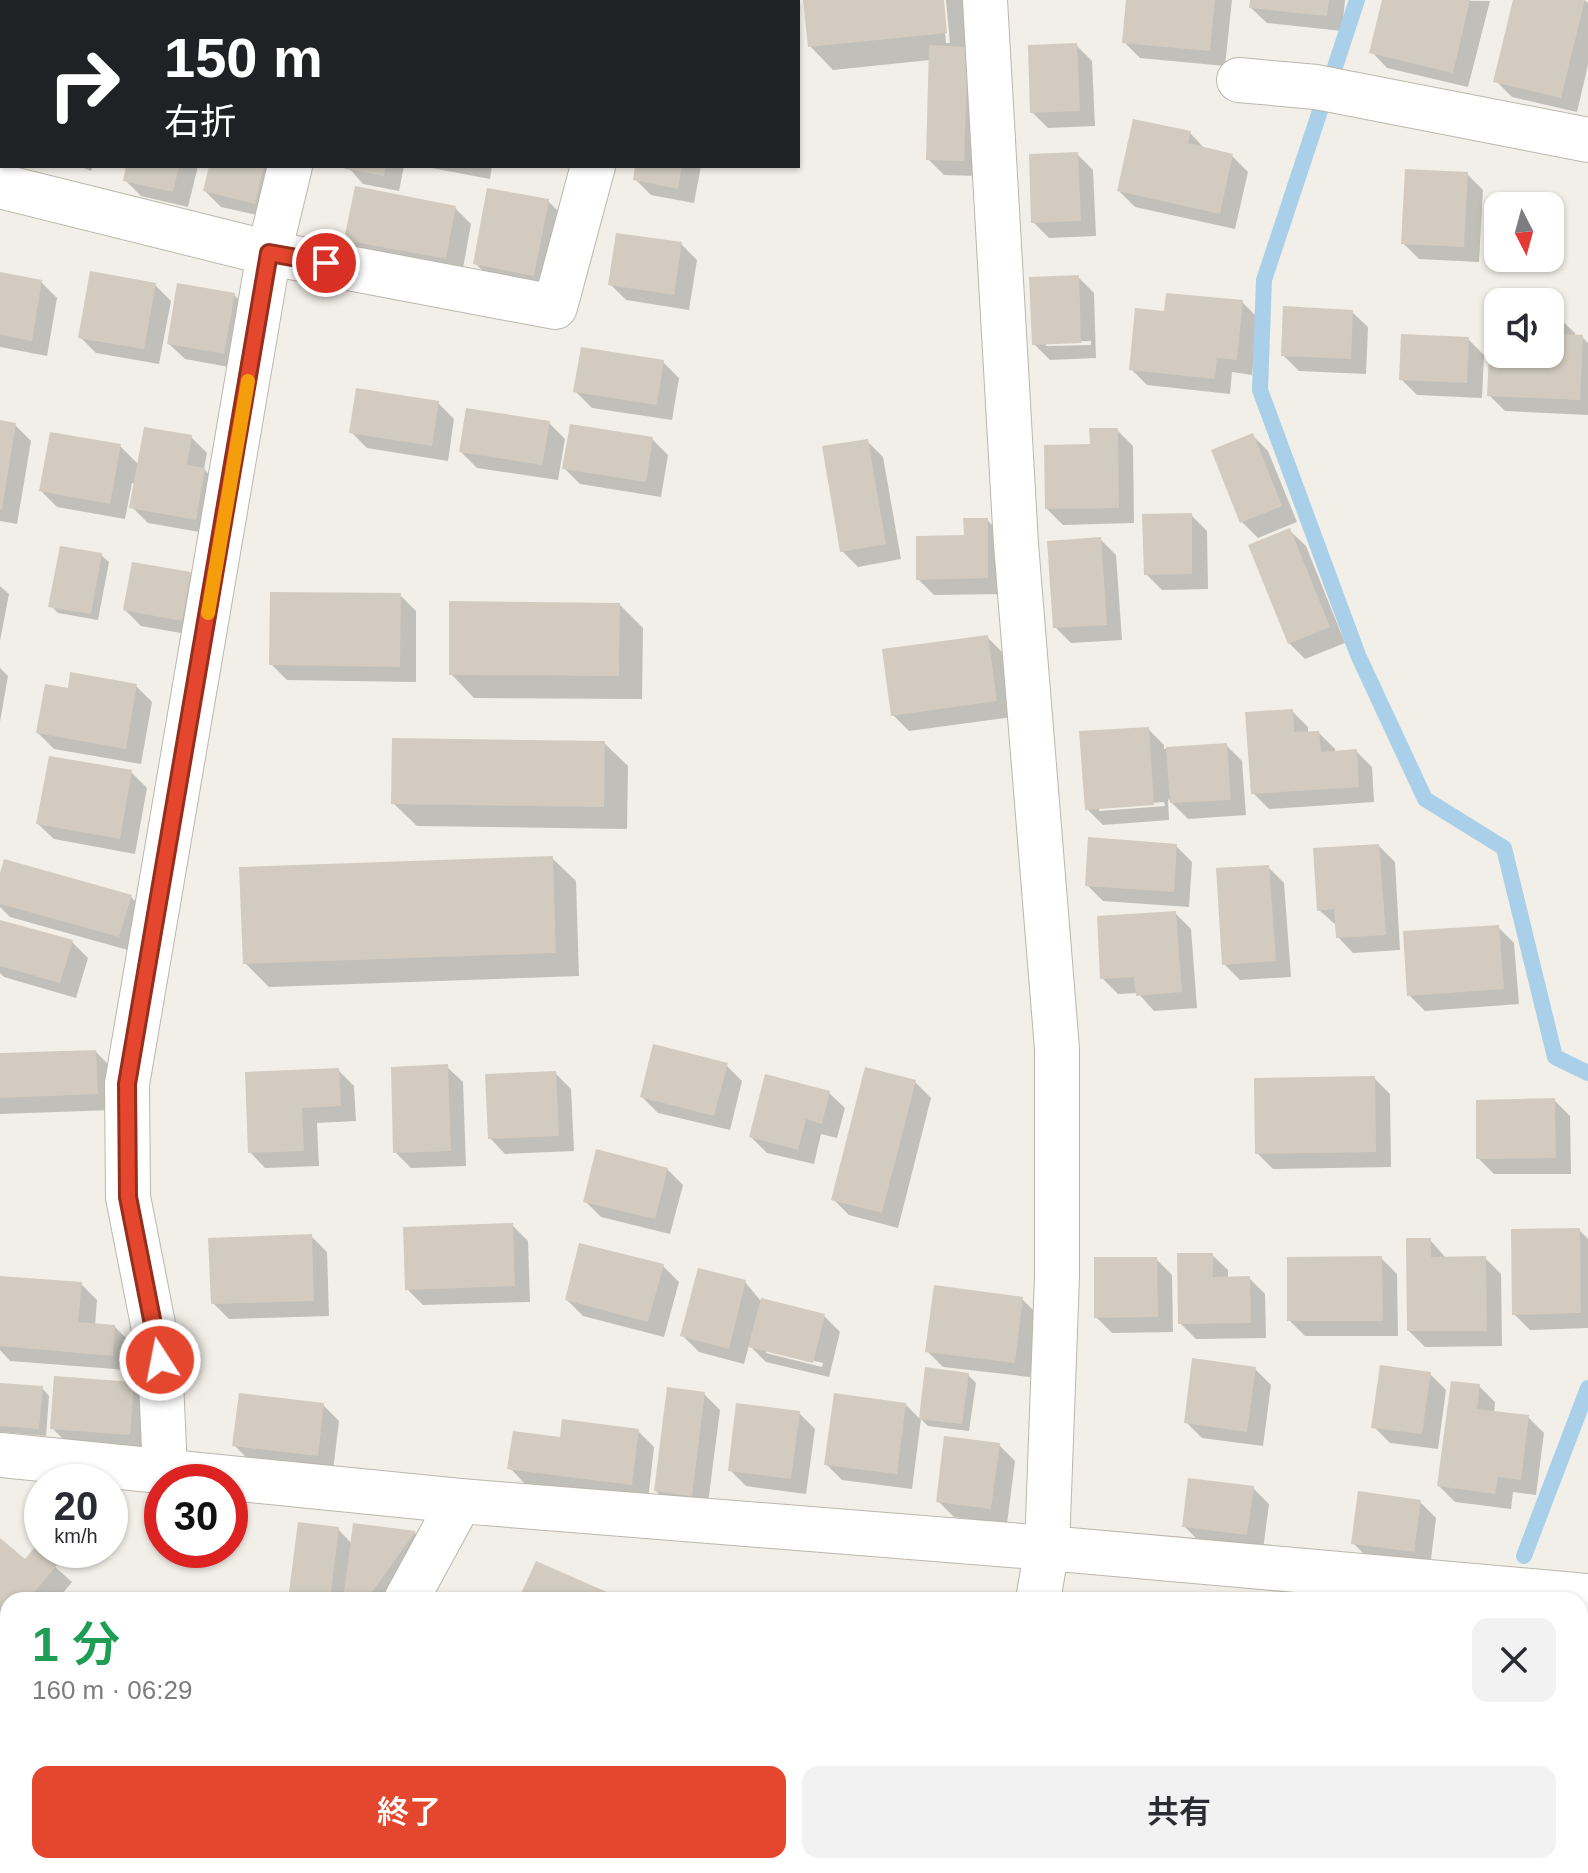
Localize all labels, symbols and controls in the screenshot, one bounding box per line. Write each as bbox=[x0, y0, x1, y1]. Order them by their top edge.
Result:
text: 150 m bbox=[164, 26, 323, 89]
icon: right bbox=[32, 32, 136, 136]
text: 右折 bbox=[164, 101, 236, 142]
north arrow bbox=[1484, 192, 1564, 272]
map controls bbox=[1484, 192, 1564, 368]
pin bbox=[292, 229, 360, 297]
icon: arrive bbox=[304, 241, 348, 285]
button: sound bbox=[1484, 288, 1564, 368]
position arrow bbox=[118, 1318, 202, 1402]
speed limit sign: 30 bbox=[144, 1464, 248, 1568]
text: 20 bbox=[54, 1484, 98, 1528]
text: km/h bbox=[54, 1525, 98, 1547]
text: 1 分 bbox=[32, 1618, 120, 1671]
button: close bbox=[1472, 1618, 1556, 1702]
text: 160 m · 06:29 bbox=[32, 1675, 192, 1705]
button: 終了 bbox=[32, 1766, 786, 1858]
button: 共有 bbox=[802, 1766, 1556, 1858]

